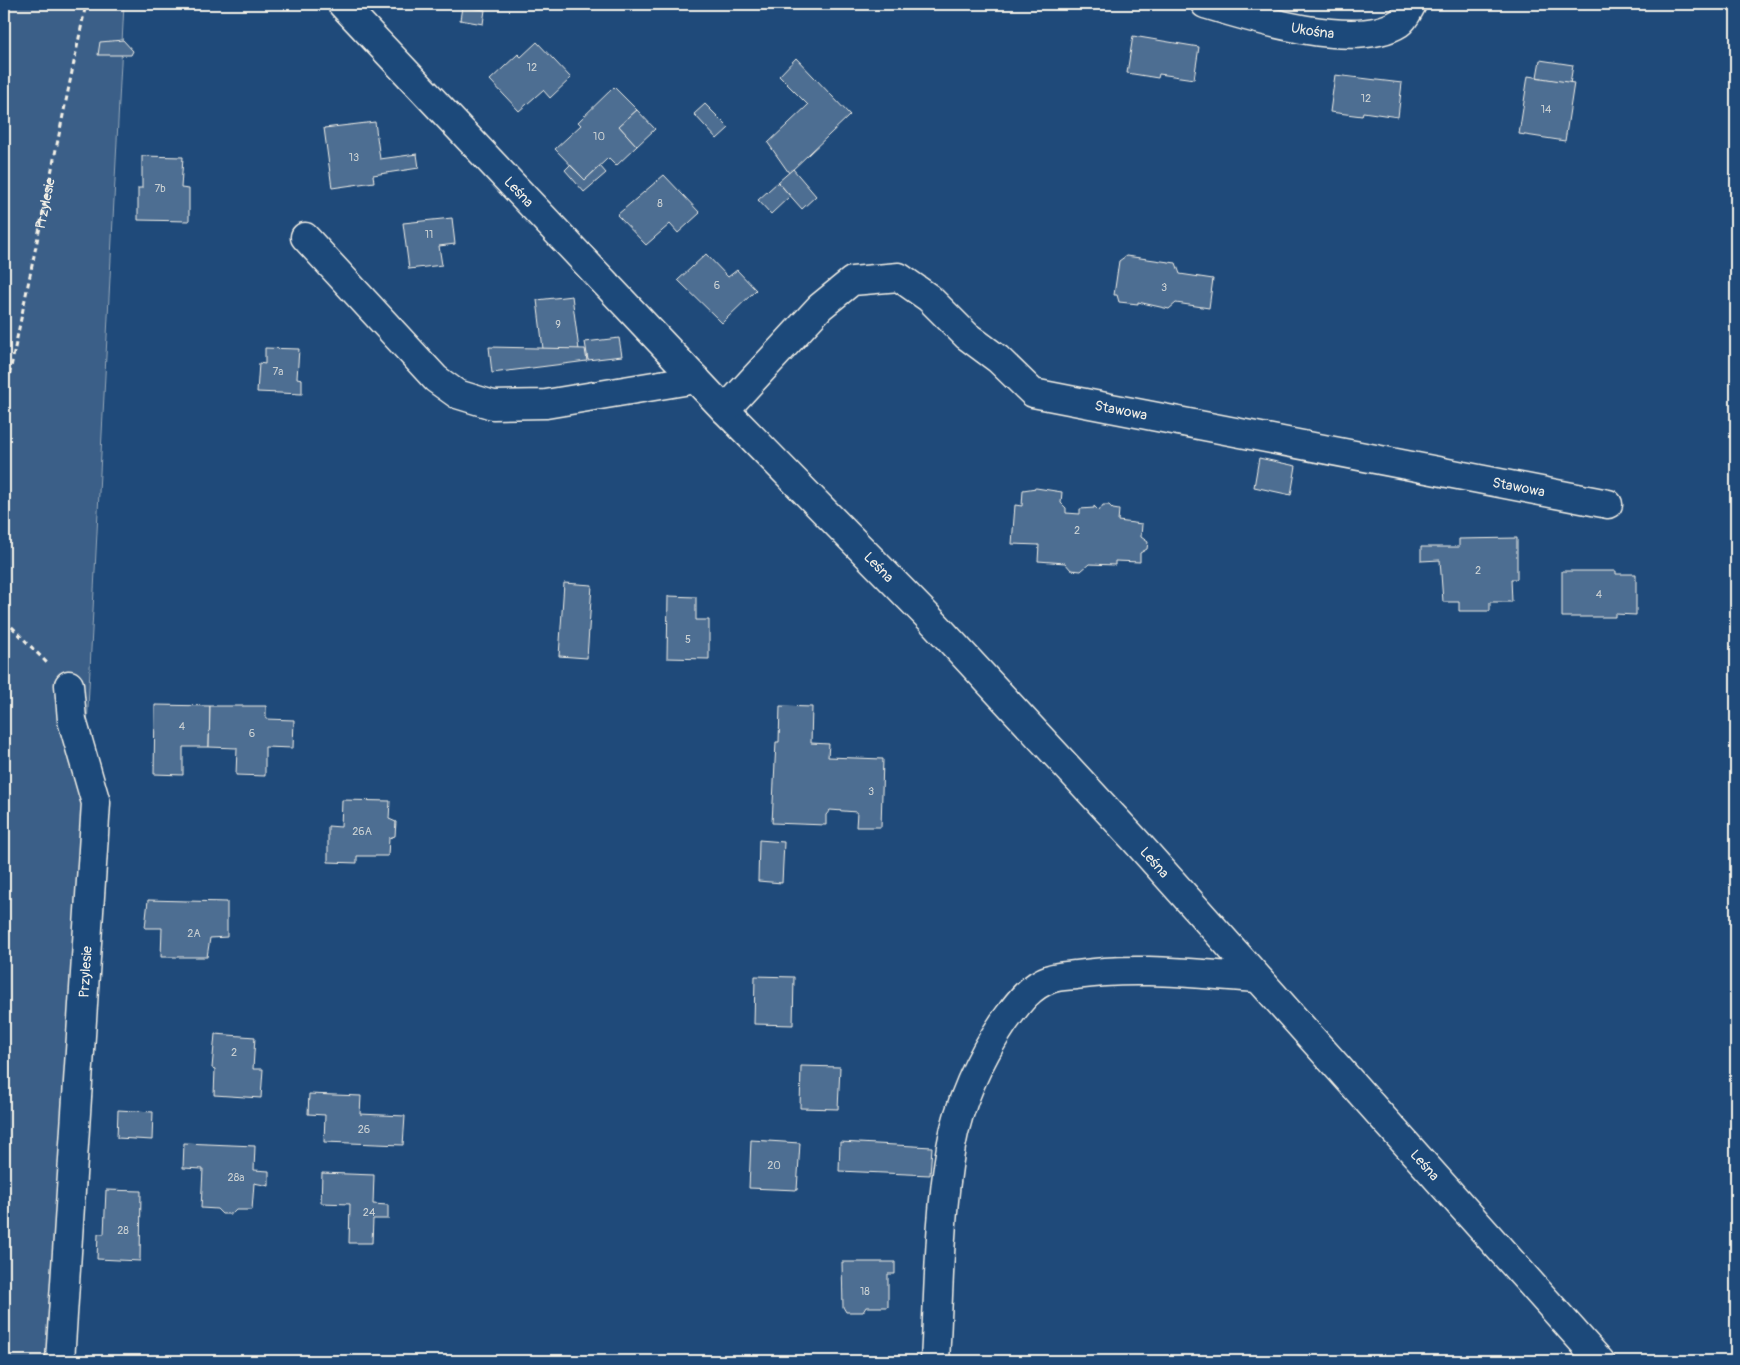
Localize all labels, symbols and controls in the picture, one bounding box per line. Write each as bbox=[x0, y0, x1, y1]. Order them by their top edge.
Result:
street label: Ukośna bbox=[1290, 19, 1335, 42]
house number: 12 bbox=[527, 61, 537, 74]
house number: 12 bbox=[1361, 92, 1371, 105]
house number: 14 bbox=[1541, 103, 1552, 116]
house number: 10 bbox=[593, 130, 605, 143]
house number: 13 bbox=[349, 151, 359, 164]
street label: Leśna bbox=[500, 173, 537, 211]
street label: Przylesie bbox=[32, 176, 59, 230]
house number: 7b bbox=[154, 182, 166, 195]
house number: 8 bbox=[657, 197, 663, 210]
house number: 11 bbox=[425, 228, 433, 241]
house number: 6 bbox=[714, 279, 720, 292]
house number: 3 bbox=[1161, 281, 1167, 294]
house number: 9 bbox=[555, 318, 561, 331]
house number: 7a bbox=[273, 365, 283, 378]
street label: Stawowa bbox=[1093, 397, 1149, 424]
street label: Stawowa bbox=[1491, 474, 1546, 501]
house number: 2 bbox=[1074, 524, 1080, 537]
street label: Leśna bbox=[860, 549, 897, 586]
house number: 2 bbox=[1475, 564, 1481, 577]
house number: 4 bbox=[1596, 588, 1603, 601]
house number: 5 bbox=[685, 633, 691, 646]
house number: 4 bbox=[179, 720, 186, 733]
house number: 6 bbox=[249, 727, 255, 740]
house number: 3 bbox=[868, 785, 874, 798]
house number: 26A bbox=[352, 825, 372, 838]
street label: Leśna bbox=[1136, 844, 1172, 881]
house number: 2A bbox=[187, 927, 201, 940]
street label: Przylesie bbox=[75, 945, 96, 998]
house number: 2 bbox=[231, 1046, 237, 1059]
house number: 26 bbox=[358, 1123, 370, 1136]
street label: Leśna bbox=[1407, 1146, 1443, 1184]
house number: 20 bbox=[767, 1159, 781, 1172]
house number: 28a bbox=[228, 1171, 244, 1184]
house number: 24 bbox=[363, 1206, 376, 1219]
house number: 28 bbox=[117, 1224, 129, 1237]
house number: 18 bbox=[860, 1285, 870, 1298]

